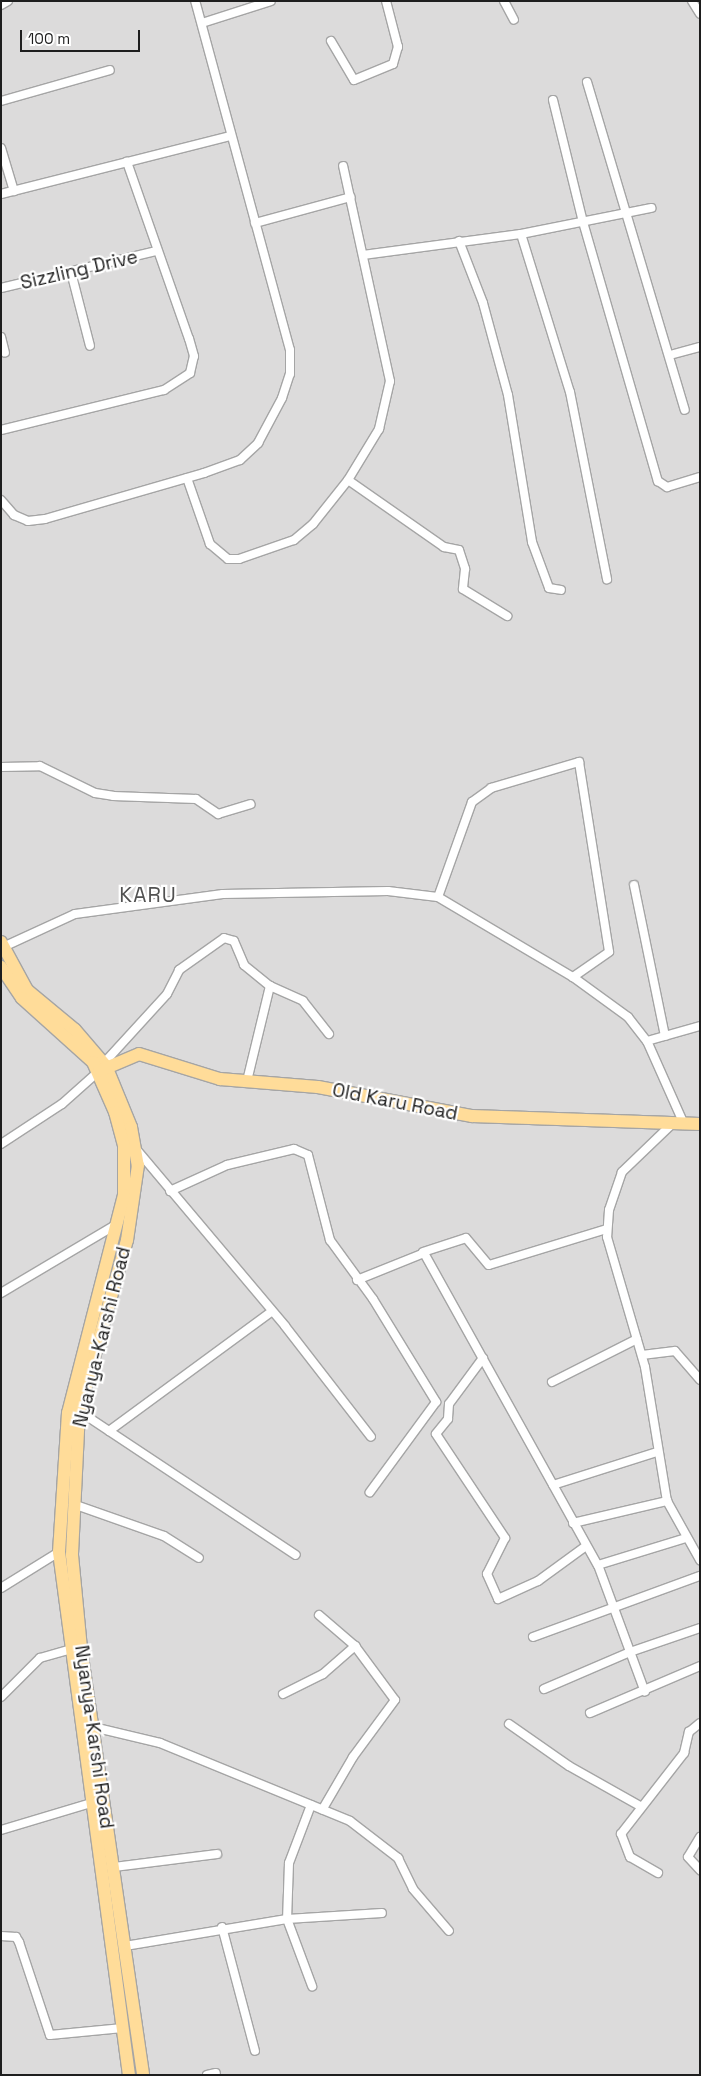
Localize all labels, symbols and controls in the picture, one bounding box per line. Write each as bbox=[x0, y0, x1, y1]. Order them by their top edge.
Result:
scale bar bbox=[22, 20, 142, 52]
text: 100 m bbox=[28, 29, 70, 48]
street label: Sizzling Drive bbox=[18, 245, 140, 295]
district label: KARU bbox=[119, 882, 177, 908]
street label: Old Karu Road bbox=[330, 1079, 460, 1125]
street label: Nyanya-Karshi Road bbox=[69, 1244, 135, 1430]
street label: Nyanya-Karshi Road bbox=[70, 1644, 118, 1830]

